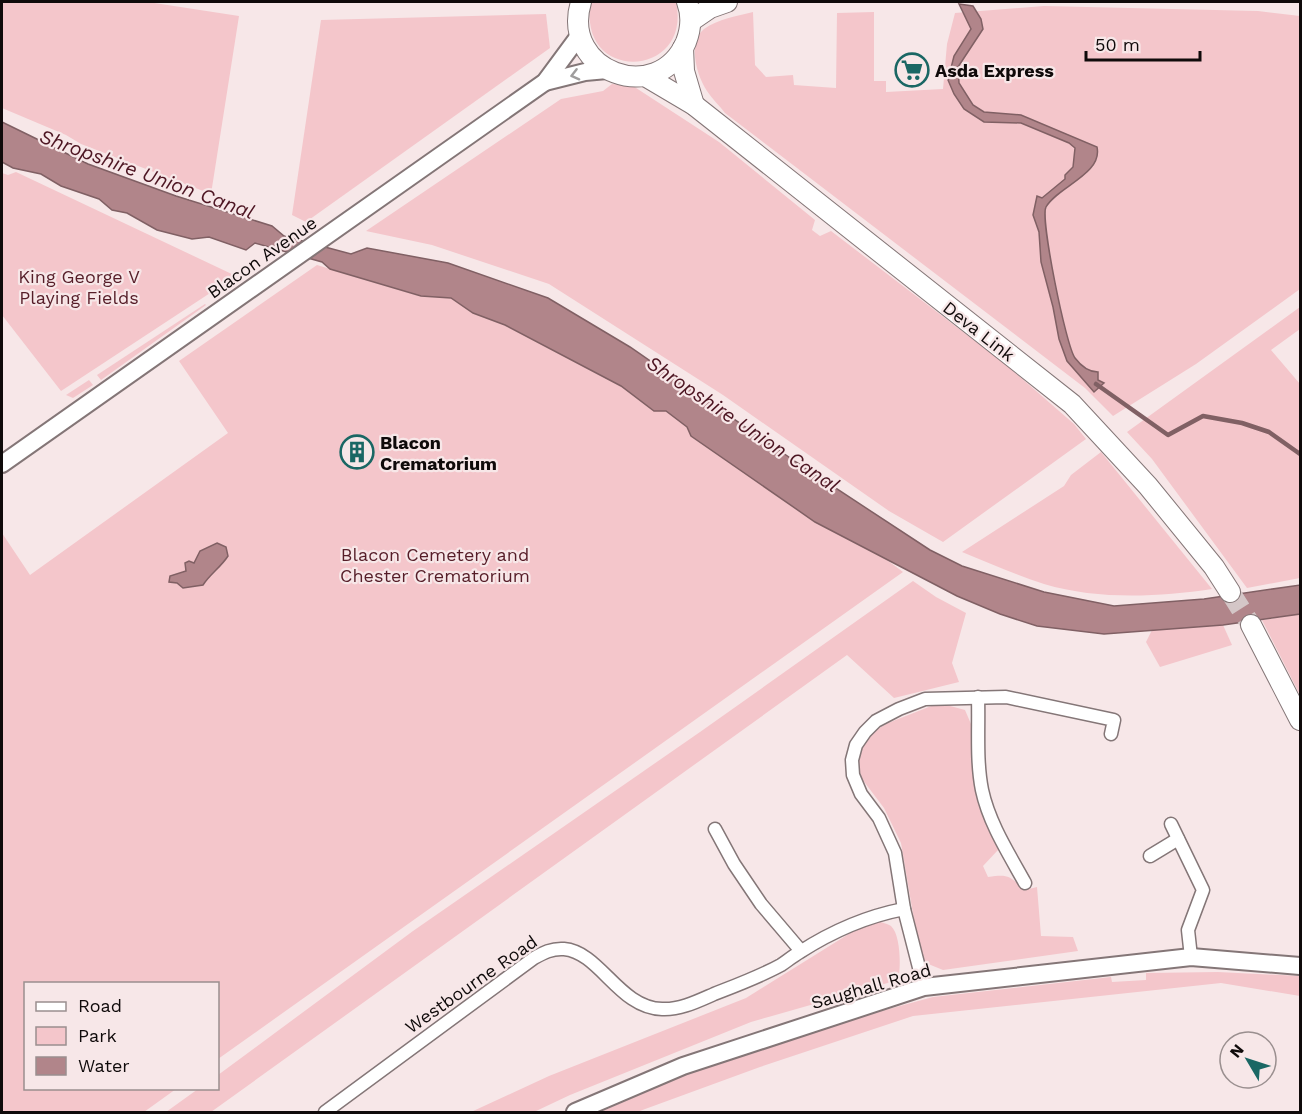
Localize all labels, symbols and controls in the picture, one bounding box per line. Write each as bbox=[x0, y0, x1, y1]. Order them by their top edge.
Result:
scale bar bbox=[1086, 24, 1200, 62]
text: 50 m bbox=[1095, 34, 1140, 55]
supermarket icon: Asda Express bbox=[894, 52, 930, 88]
place label: Asda Express bbox=[935, 60, 1054, 81]
one-way arrow bbox=[571, 67, 581, 80]
water label: Shropshire Union Canal bbox=[36, 124, 258, 224]
street label: Blacon Avenue bbox=[203, 212, 321, 302]
park label: King George V Playing Fields bbox=[18, 266, 140, 308]
street label: Deva Link bbox=[939, 297, 1019, 365]
water label: Shropshire Union Canal bbox=[642, 351, 844, 497]
place label: Blacon Crematorium bbox=[380, 432, 497, 474]
building icon: Blacon Crematorium bbox=[339, 434, 375, 470]
park label: Blacon Cemetery and Chester Crematorium bbox=[340, 544, 530, 586]
street label: Westbourne Road bbox=[401, 931, 541, 1037]
street label: Saughall Road bbox=[808, 959, 934, 1013]
legend bbox=[24, 982, 219, 1090]
text: Road bbox=[78, 995, 122, 1016]
text: Park bbox=[78, 1025, 117, 1046]
north arrow bbox=[1218, 1030, 1278, 1090]
text: N bbox=[1226, 1040, 1248, 1061]
text: Water bbox=[78, 1055, 130, 1076]

